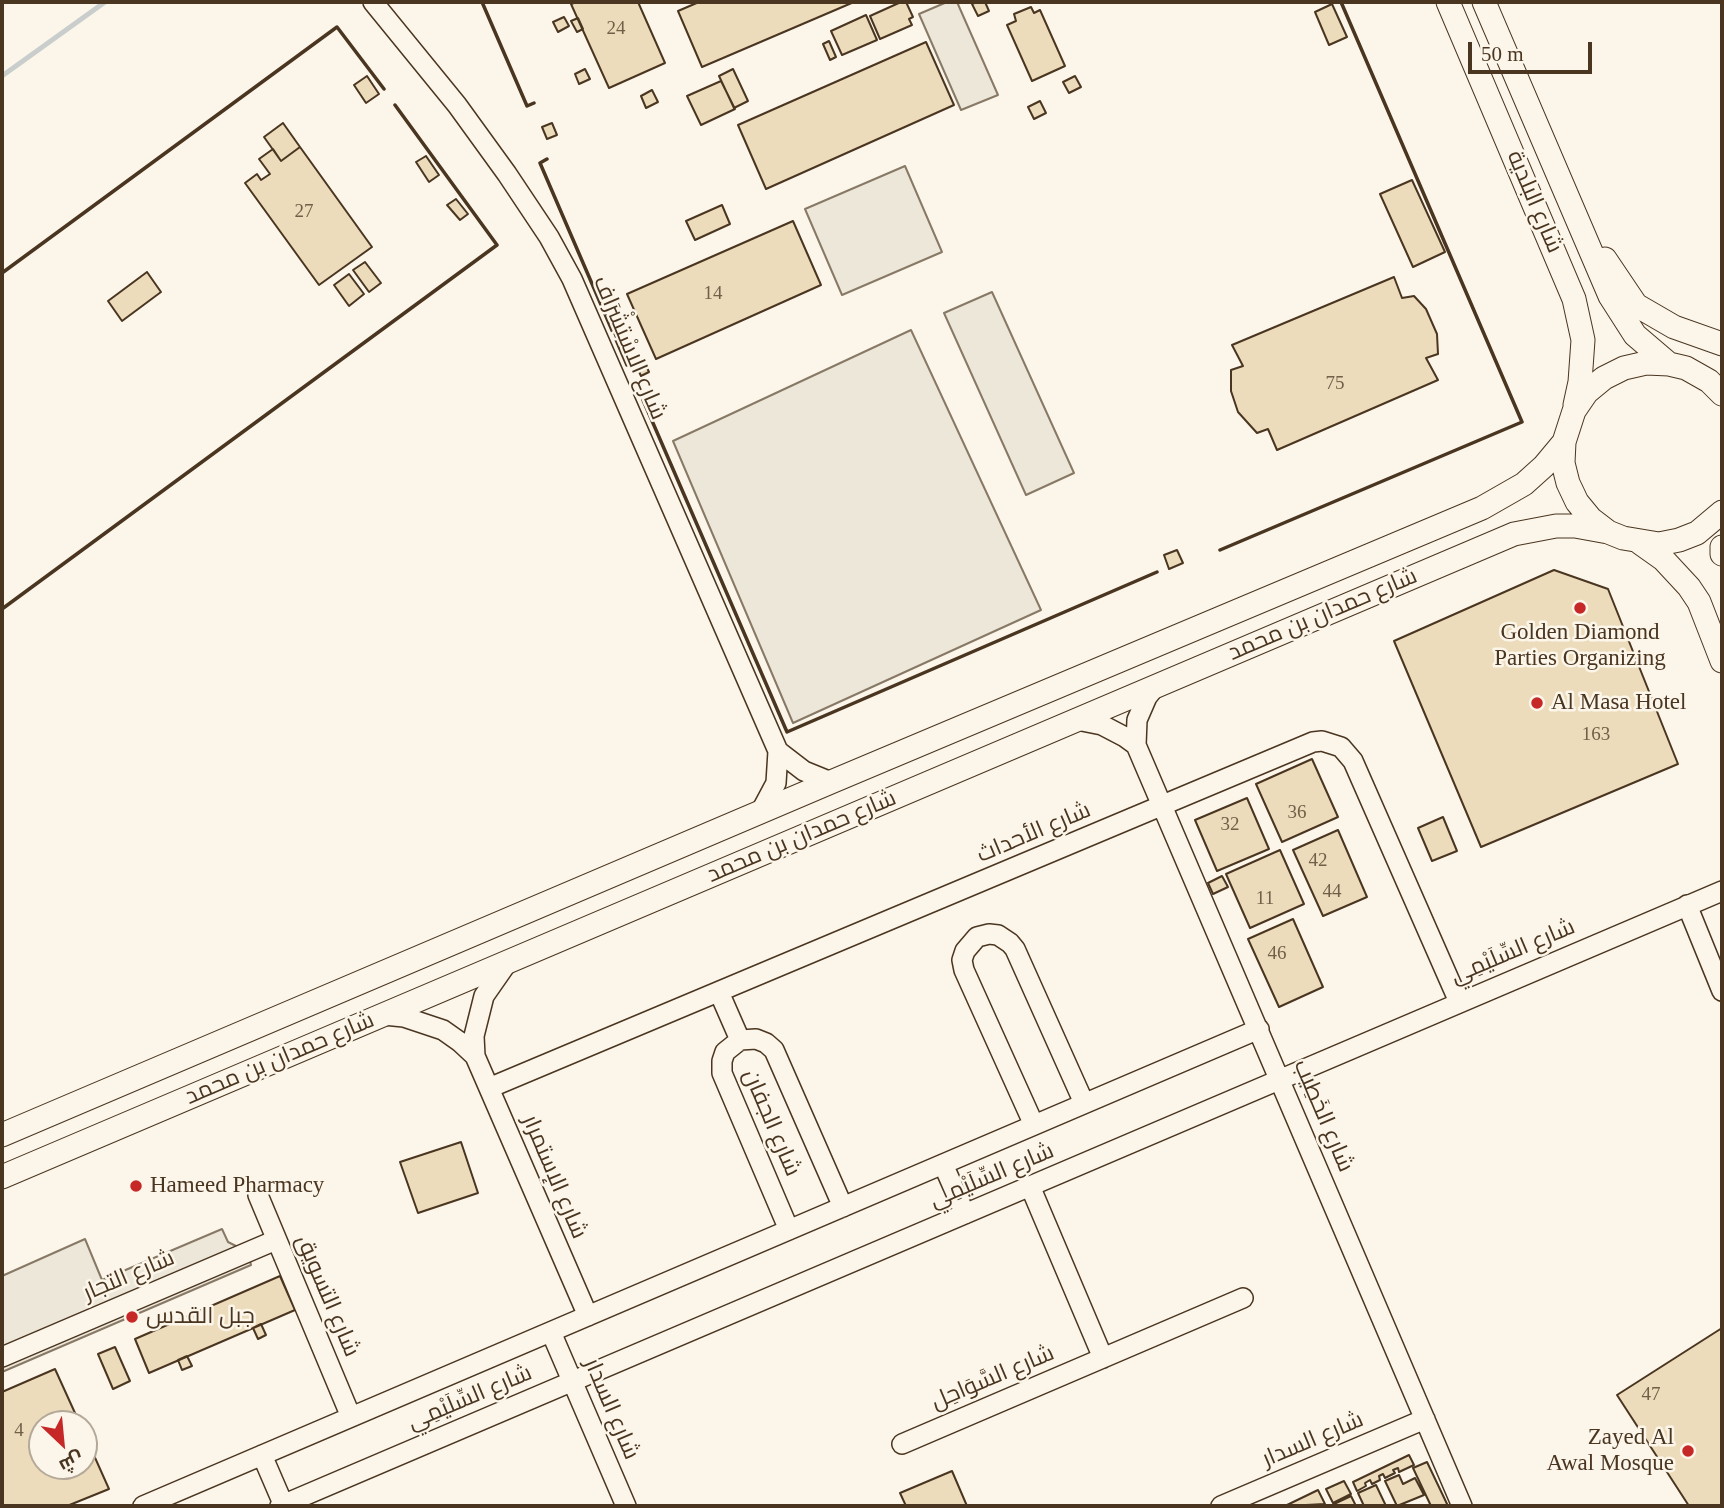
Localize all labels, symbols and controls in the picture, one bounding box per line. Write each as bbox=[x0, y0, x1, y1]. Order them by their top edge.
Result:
house number: 24 bbox=[606, 18, 626, 40]
scale bar bbox=[1472, 28, 1596, 72]
text: 50 m bbox=[1481, 42, 1524, 66]
street label: شارع البلدية bbox=[1500, 147, 1568, 257]
house number: 27 bbox=[295, 201, 314, 223]
street label: شارع الاسْتِشْرَاف bbox=[586, 272, 672, 424]
house number: 14 bbox=[704, 283, 722, 305]
house number: 75 bbox=[1326, 373, 1344, 395]
street label: شارع حمدان بن محمد bbox=[1224, 563, 1422, 667]
marker: Golden Diamond Parties Organizing bbox=[1572, 600, 1588, 616]
place label: Golden Diamond Parties Organizing bbox=[1494, 619, 1666, 673]
place label: Al Masa Hotel bbox=[1551, 689, 1686, 717]
marker: Al Masa Hotel bbox=[1529, 695, 1545, 711]
house number: 163 bbox=[1582, 724, 1610, 746]
street label: شارع حمدان بن محمد bbox=[703, 785, 901, 889]
street label: شارع الأحداث bbox=[973, 797, 1095, 869]
house number: 36 bbox=[1288, 802, 1306, 824]
house number: 32 bbox=[1220, 814, 1240, 836]
house number: 42 bbox=[1308, 850, 1328, 872]
house number: 44 bbox=[1322, 881, 1342, 903]
house number: 11 bbox=[1256, 888, 1274, 910]
street label: شارع السِّلَيْمِي bbox=[1447, 913, 1579, 991]
house number: 46 bbox=[1268, 943, 1286, 965]
street label: شارع حمدان بن محمد bbox=[181, 1007, 379, 1111]
street label: شارع الخَطِيب bbox=[1287, 1056, 1359, 1176]
street label: شارع الجفان bbox=[736, 1065, 806, 1181]
street label: شارع الإستمرار bbox=[516, 1111, 592, 1243]
street label: شارع السِّلَيْمِي bbox=[926, 1137, 1058, 1215]
place label: Hameed Pharmacy bbox=[150, 1172, 324, 1200]
marker: Hameed Pharmacy bbox=[128, 1178, 144, 1194]
street label: شارع التسويق bbox=[289, 1231, 365, 1361]
street label: شارع التجار bbox=[79, 1244, 179, 1308]
place label: جبل القدس bbox=[146, 1303, 255, 1331]
marker: جبل القدس bbox=[124, 1309, 140, 1325]
street label: شارع السَّوَاحِل bbox=[927, 1340, 1059, 1416]
street label: شارع السدار bbox=[577, 1354, 645, 1464]
street label: شارع السِّلَيْمِي bbox=[404, 1359, 536, 1437]
house number: 47 bbox=[1642, 1384, 1660, 1406]
street label: شارع السدار bbox=[1258, 1406, 1368, 1474]
north arrow bbox=[28, 1410, 98, 1480]
house number: 4 bbox=[14, 1420, 24, 1442]
place label: Zayed Al Awal Mosque bbox=[1546, 1424, 1674, 1478]
marker: Zayed Al Awal Mosque bbox=[1680, 1443, 1696, 1459]
text: ش bbox=[56, 1448, 87, 1477]

